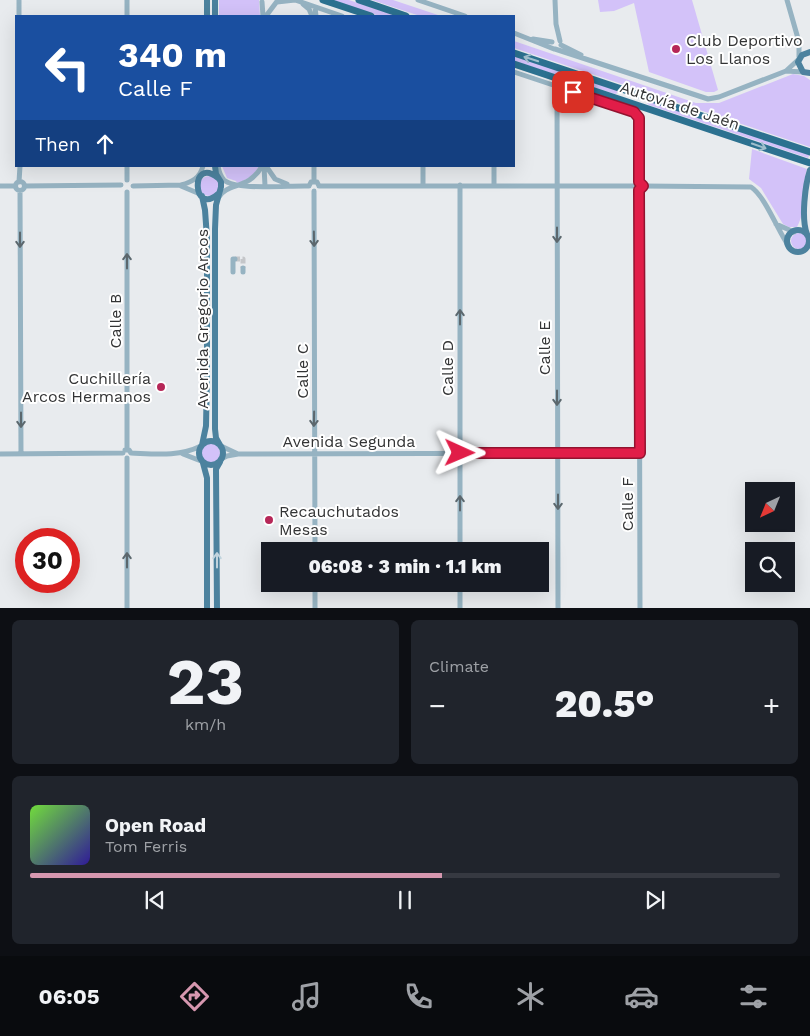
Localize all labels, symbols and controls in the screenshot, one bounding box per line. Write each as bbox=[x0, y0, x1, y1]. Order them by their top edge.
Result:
place label: Club Deportivo Los Llanos bbox=[686, 31, 803, 68]
text: 340 m bbox=[118, 34, 227, 76]
icon: left bbox=[35, 35, 100, 100]
marker: Club Deportivo Los Llanos bbox=[670, 43, 682, 55]
one-way arrow bbox=[524, 54, 540, 63]
pin bbox=[552, 71, 594, 113]
text: Calle F bbox=[118, 76, 193, 101]
street label: Autovía de Jaén bbox=[618, 77, 742, 134]
icon: arrive bbox=[559, 78, 587, 106]
icon: ahead bbox=[91, 130, 119, 158]
text: Then bbox=[35, 133, 81, 156]
one-way arrow bbox=[751, 142, 767, 151]
one-way arrow bbox=[552, 226, 562, 243]
street label: Avenida Gregorio Arcos bbox=[193, 229, 212, 409]
one-way arrow bbox=[309, 231, 319, 247]
one-way arrow bbox=[15, 232, 25, 248]
one-way arrow bbox=[122, 253, 132, 270]
street label: Calle B bbox=[106, 294, 125, 348]
one-way arrow bbox=[455, 309, 465, 325]
street label: Calle E bbox=[535, 321, 554, 375]
street label: Calle D bbox=[438, 340, 457, 396]
street label: Calle C bbox=[293, 343, 312, 399]
place label: Cuchillería Arcos Hermanos bbox=[22, 369, 151, 406]
marker: Cuchillería Arcos Hermanos bbox=[155, 381, 167, 393]
one-way arrow bbox=[552, 389, 562, 405]
one-way arrow bbox=[309, 411, 319, 427]
one-way arrow bbox=[16, 412, 26, 428]
position arrow bbox=[433, 426, 485, 478]
street label: Avenida Segunda bbox=[283, 432, 415, 451]
street label: Calle F bbox=[618, 477, 637, 531]
north arrow bbox=[745, 482, 795, 532]
map controls bbox=[745, 482, 795, 592]
one-way arrow bbox=[553, 494, 563, 510]
one-way arrow bbox=[455, 495, 465, 511]
place label: Recauchutados Mesas bbox=[279, 502, 399, 539]
marker: Recauchutados Mesas bbox=[263, 514, 275, 526]
speed limit sign: 30 bbox=[15, 528, 80, 593]
button: search bbox=[745, 542, 795, 592]
one-way arrow bbox=[122, 552, 132, 568]
one-way arrow bbox=[212, 552, 222, 568]
text: 06:08 · 3 min · 1.1 km bbox=[308, 555, 502, 578]
text: 23 bbox=[167, 644, 244, 720]
text: Climate bbox=[429, 657, 489, 676]
text: 20.5° bbox=[554, 682, 655, 726]
text: − bbox=[429, 689, 446, 722]
text: + bbox=[763, 689, 780, 722]
text: km/h bbox=[185, 715, 226, 734]
text: Open Road bbox=[105, 814, 206, 837]
text: Tom Ferris bbox=[105, 837, 187, 856]
icon: previous bbox=[141, 886, 169, 914]
icon: pause bbox=[391, 886, 419, 914]
icon: next bbox=[641, 886, 669, 914]
icon: directions bbox=[177, 979, 212, 1014]
icon: music bbox=[289, 979, 324, 1014]
icon: phone bbox=[401, 979, 436, 1014]
icon: climate bbox=[513, 979, 548, 1014]
icon: car bbox=[624, 979, 659, 1014]
icon: filters bbox=[736, 979, 771, 1014]
text: 06:05 bbox=[38, 984, 100, 1009]

